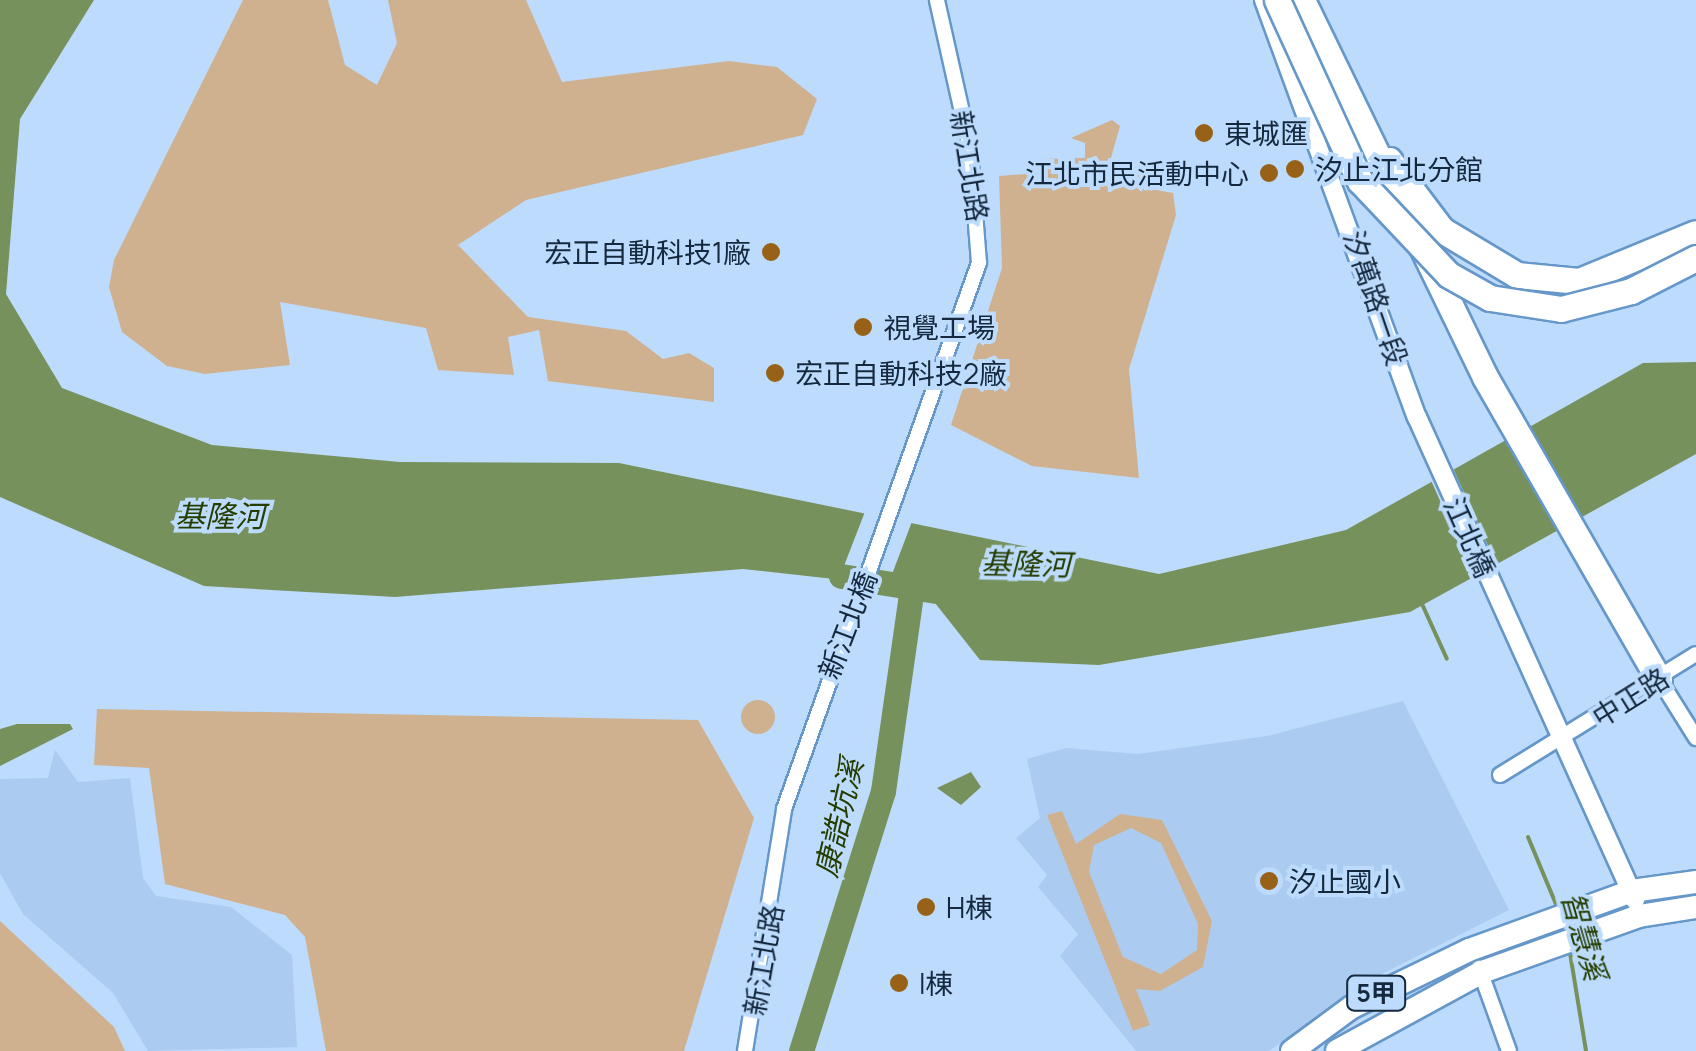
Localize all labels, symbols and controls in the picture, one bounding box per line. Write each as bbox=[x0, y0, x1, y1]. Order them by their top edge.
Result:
street label: 新江北路 bbox=[945, 108, 995, 224]
place label: 東城匯 bbox=[1224, 116, 1308, 150]
marker: 東城匯 bbox=[1193, 122, 1215, 144]
place label: 汐止江北分館 bbox=[1315, 152, 1483, 186]
place label: 江北市民活動中心 bbox=[1025, 156, 1249, 190]
marker: 汐止江北分館 bbox=[1284, 158, 1306, 180]
marker: 江北市民活動中心 bbox=[1258, 162, 1280, 184]
street label: 汐萬路一段 bbox=[1337, 226, 1415, 370]
place label: 宏正自動科技1廠 bbox=[544, 235, 751, 269]
marker: 宏正自動科技1廠 bbox=[760, 241, 782, 263]
place label: 視覺工場 bbox=[883, 310, 995, 344]
marker: 視覺工場 bbox=[852, 316, 874, 338]
place label: 宏正自動科技2廠 bbox=[795, 356, 1007, 390]
marker: 宏正自動科技2廠 bbox=[764, 362, 786, 384]
street label: 江北橋 bbox=[1438, 492, 1502, 582]
water label: 基隆河 bbox=[175, 498, 265, 534]
water label: 基隆河 bbox=[981, 545, 1071, 583]
street label: 新江北橋 bbox=[811, 567, 883, 683]
street label: 中正路 bbox=[1585, 660, 1675, 734]
water label: 康誥坑溪 bbox=[808, 755, 870, 881]
place label: 汐止國小 bbox=[1289, 864, 1401, 898]
marker: 汐止國小 bbox=[1258, 870, 1280, 892]
water label: 智慧溪 bbox=[1554, 888, 1614, 984]
place label: H棟 bbox=[946, 890, 993, 924]
marker: H棟 bbox=[915, 896, 937, 918]
street label: 新江北路 bbox=[737, 902, 789, 1018]
place label: I棟 bbox=[919, 966, 954, 1000]
marker: I棟 bbox=[888, 972, 910, 994]
road number: 5甲 bbox=[1346, 973, 1406, 1013]

